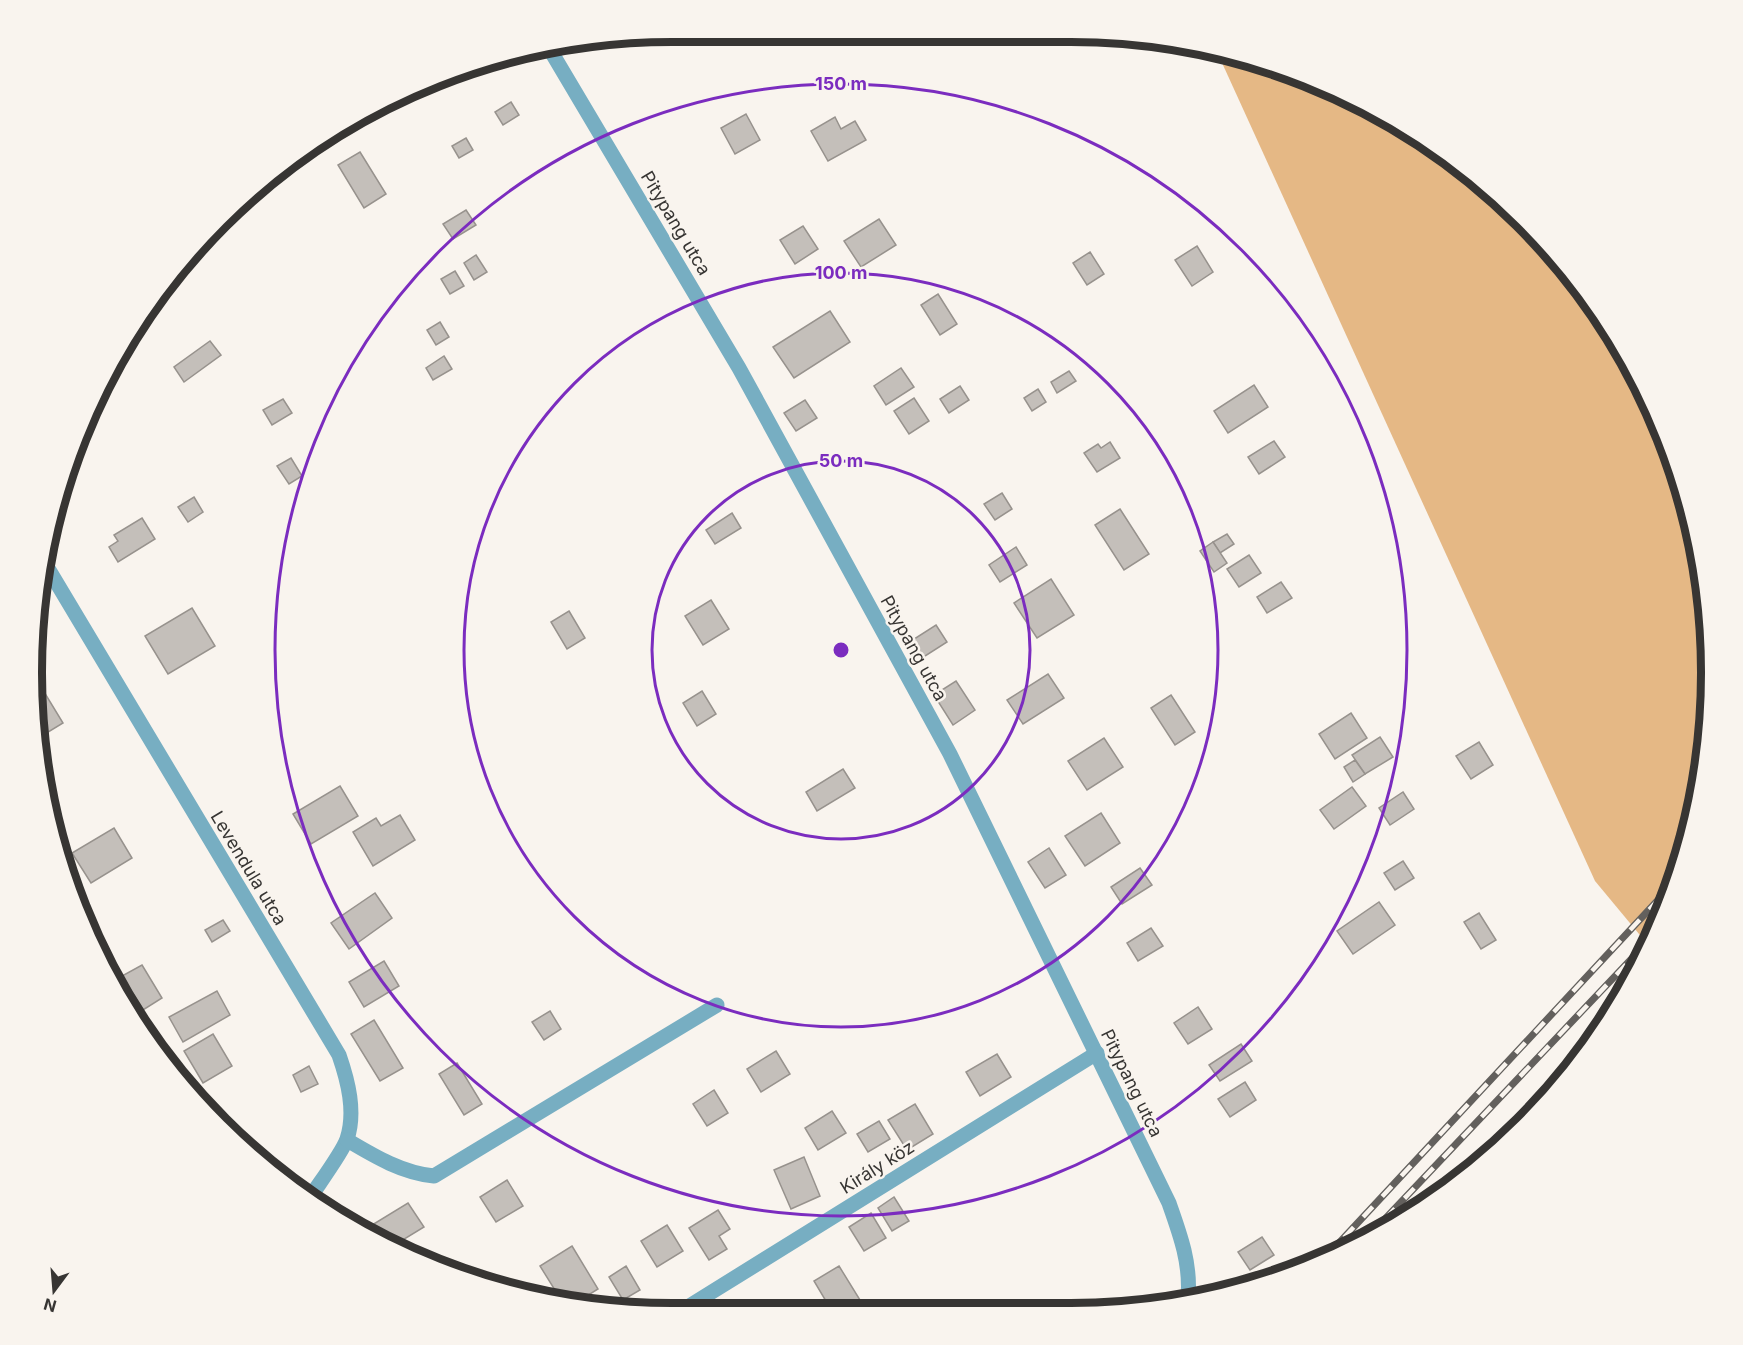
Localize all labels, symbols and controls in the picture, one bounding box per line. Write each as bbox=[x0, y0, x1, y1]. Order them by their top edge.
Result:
text: 150 m bbox=[815, 73, 867, 94]
street label: Pitypang utca bbox=[637, 167, 715, 279]
text: 100 m bbox=[815, 262, 867, 283]
text: 50 m bbox=[819, 450, 863, 471]
street label: Pitypang utca bbox=[876, 592, 952, 704]
centre of rings bbox=[831, 640, 851, 660]
street label: Levendula utca bbox=[207, 807, 291, 929]
street label: Pitypang utca bbox=[1097, 1026, 1167, 1140]
street label: Király köz bbox=[836, 1136, 918, 1198]
north arrow bbox=[24, 1261, 84, 1321]
text: N bbox=[41, 1294, 58, 1317]

